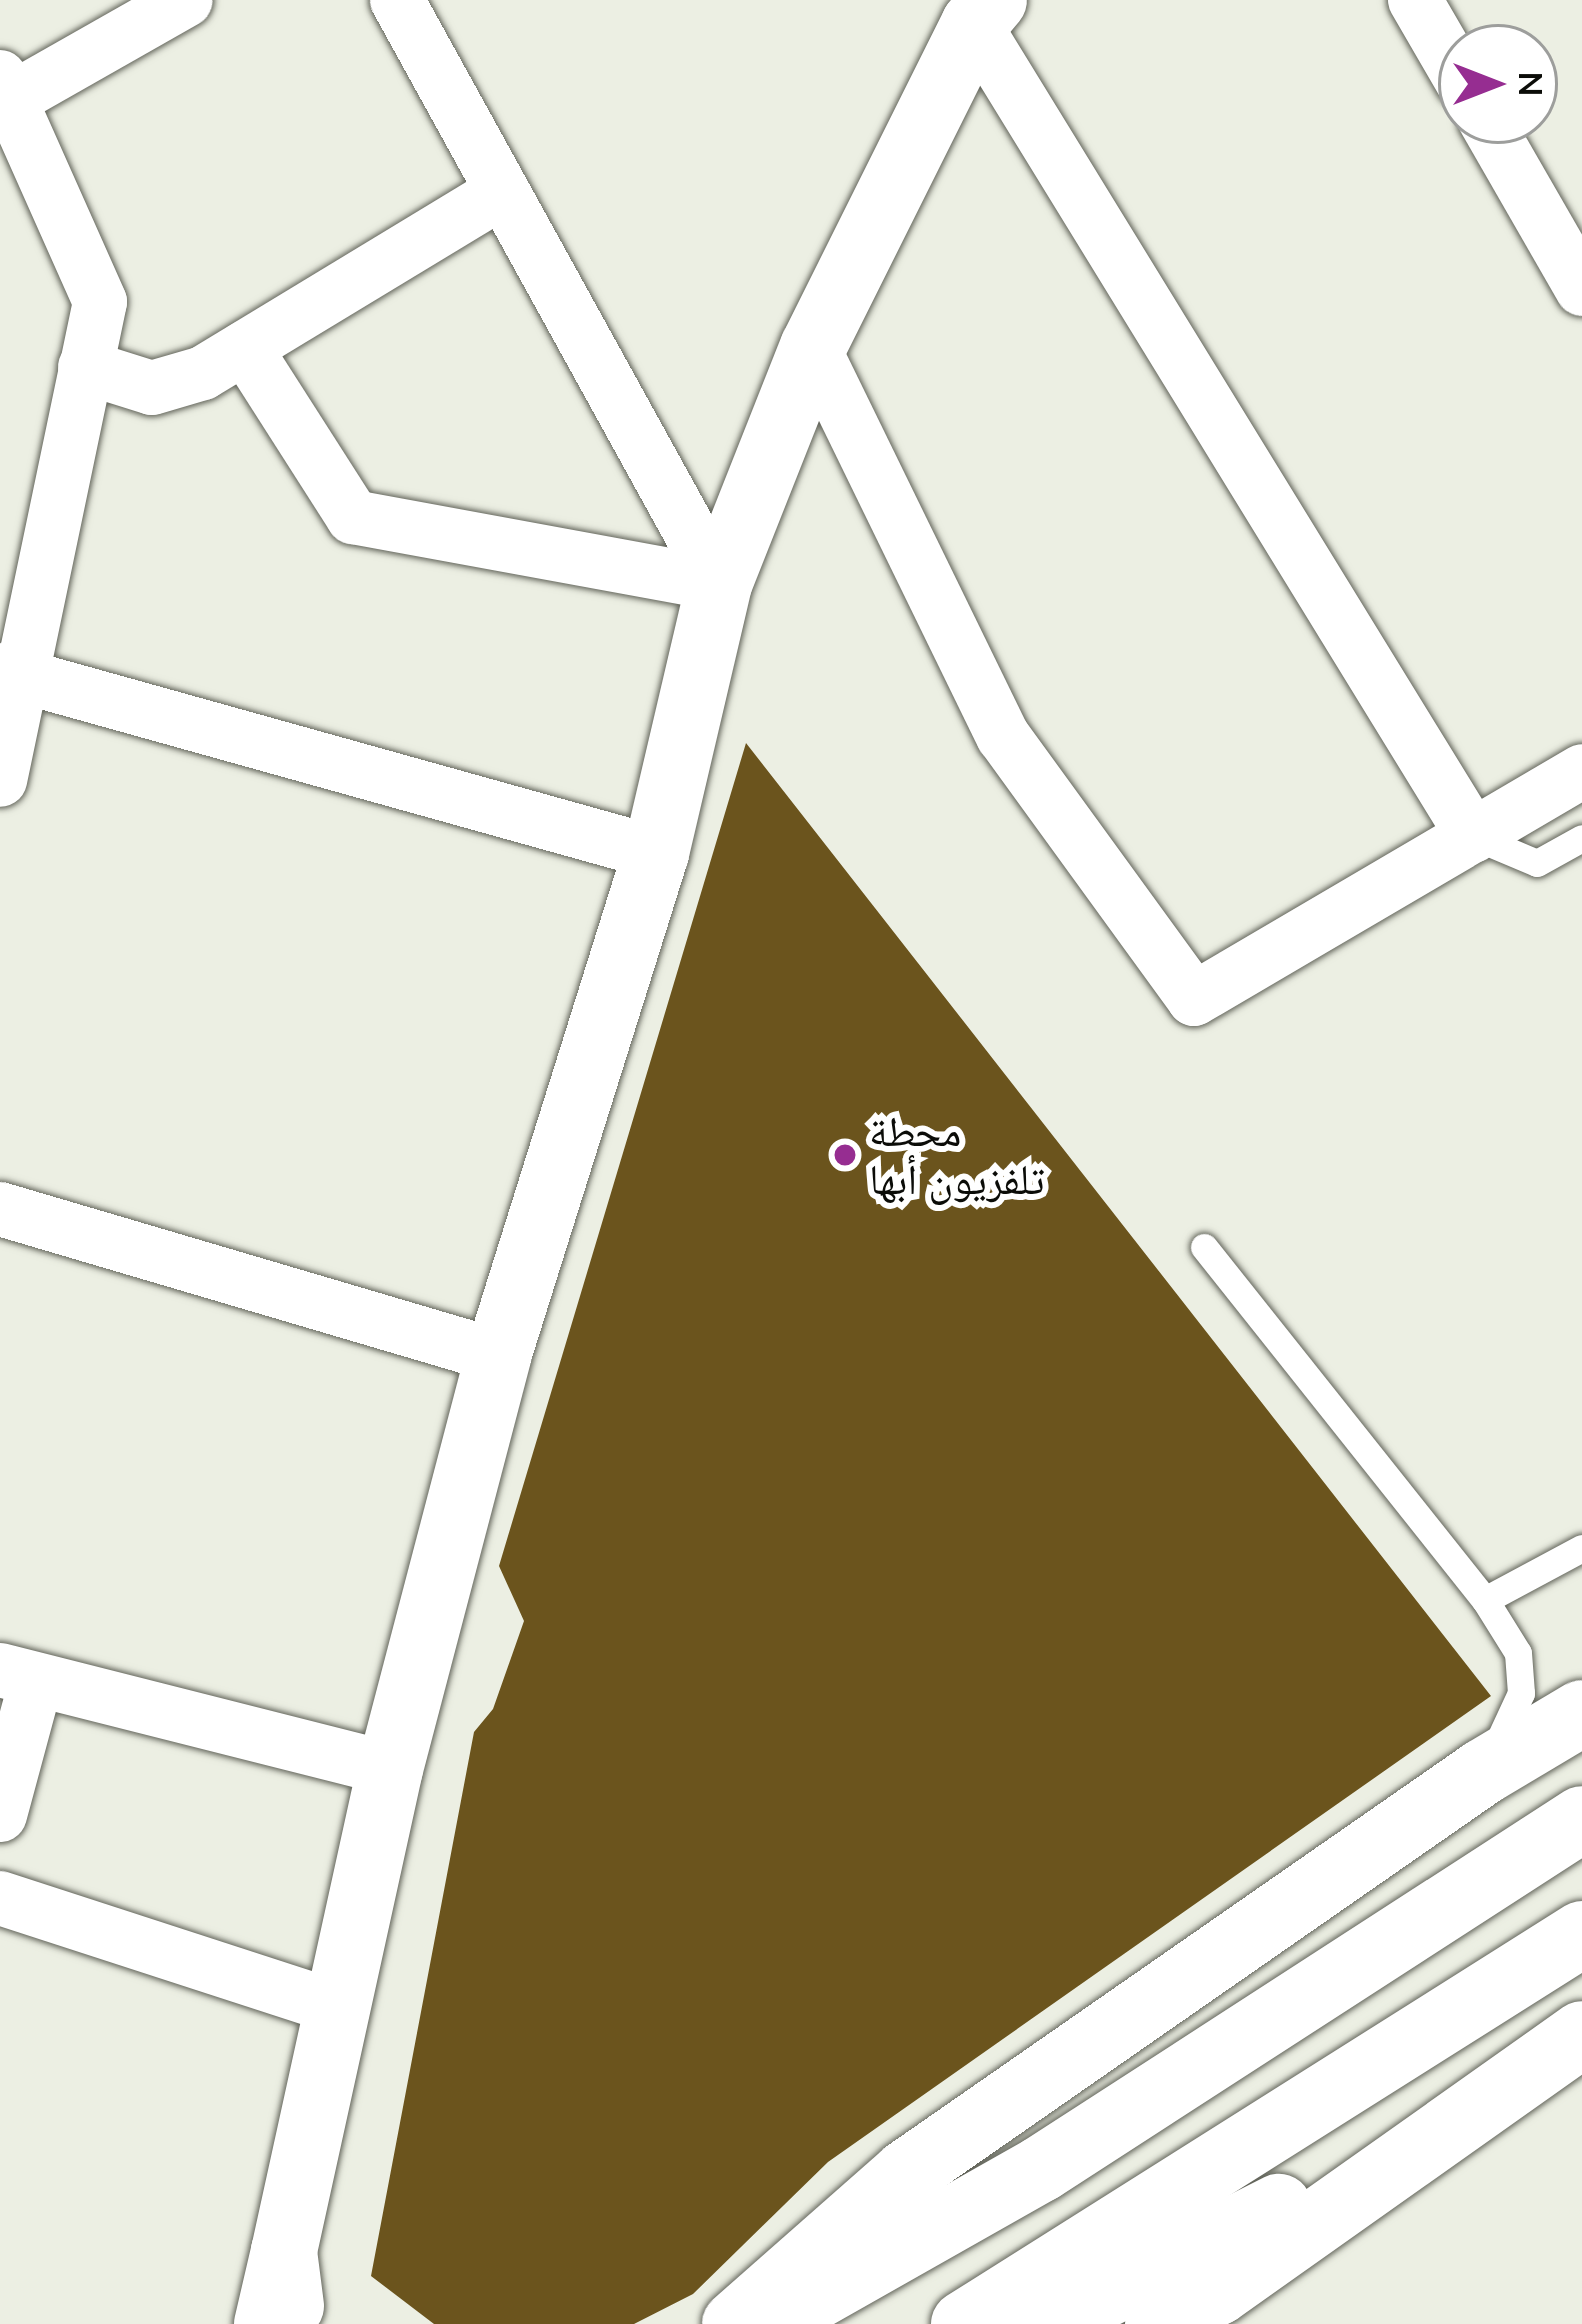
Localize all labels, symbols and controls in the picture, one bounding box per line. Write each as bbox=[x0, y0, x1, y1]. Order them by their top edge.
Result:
north arrow bbox=[1438, 24, 1558, 144]
text: N bbox=[1511, 72, 1552, 96]
place label: محطة تلفزيون أبها bbox=[869, 1106, 1045, 1204]
marker: محطة تلفزيون أبها bbox=[832, 1142, 858, 1168]

